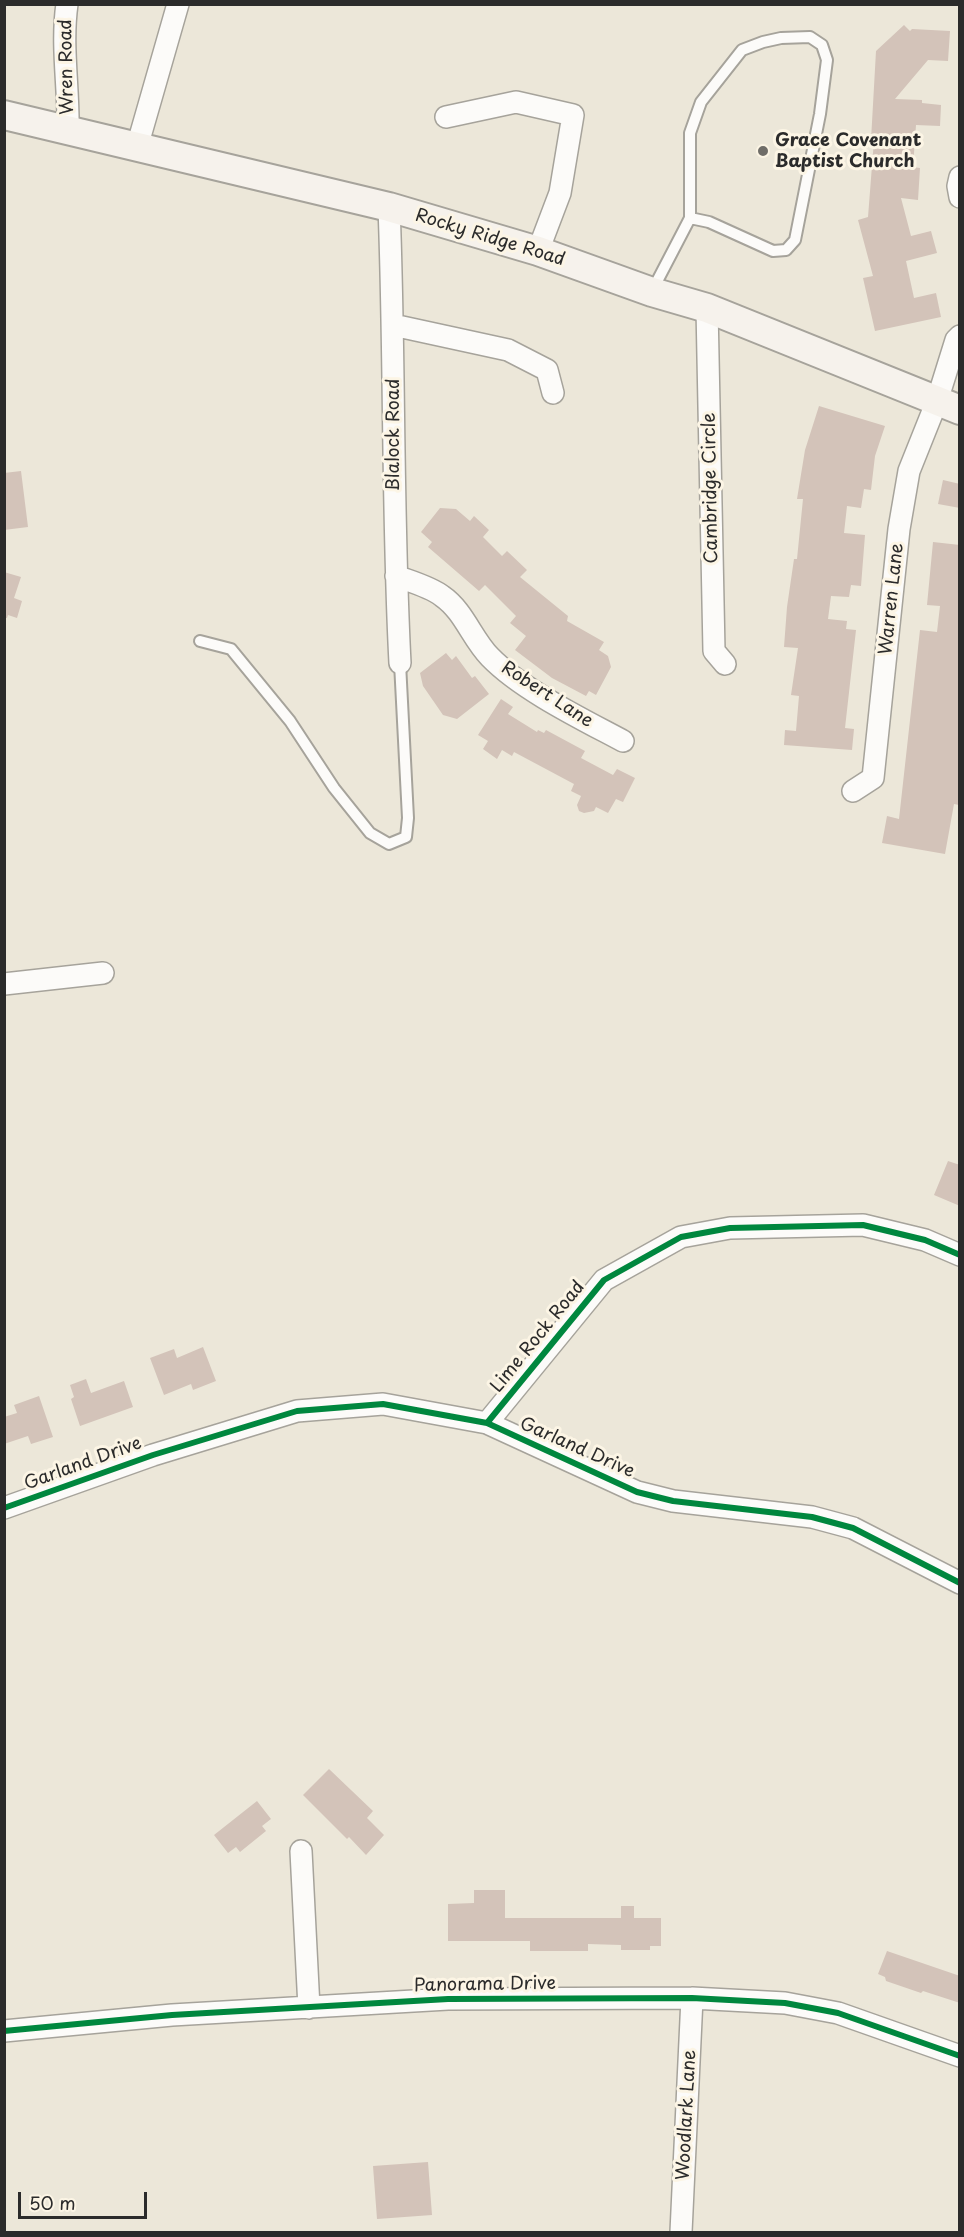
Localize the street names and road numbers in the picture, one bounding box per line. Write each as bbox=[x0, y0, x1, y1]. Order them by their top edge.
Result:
street label: Wren Road bbox=[55, 19, 79, 115]
street label: Rocky Ridge Road bbox=[413, 205, 567, 271]
street label: Blalock Road bbox=[383, 379, 405, 491]
street label: Cambridge Circle bbox=[699, 412, 723, 564]
street label: Warren Lane bbox=[875, 542, 909, 656]
street label: Robert Lane bbox=[497, 657, 597, 733]
street label: Lime Rock Road bbox=[486, 1277, 590, 1397]
street label: Garland Drive bbox=[516, 1413, 638, 1483]
street label: Garland Drive bbox=[21, 1433, 145, 1495]
street label: Panorama Drive bbox=[414, 1973, 556, 1997]
street label: Woodlark Lane bbox=[673, 2049, 701, 2181]

